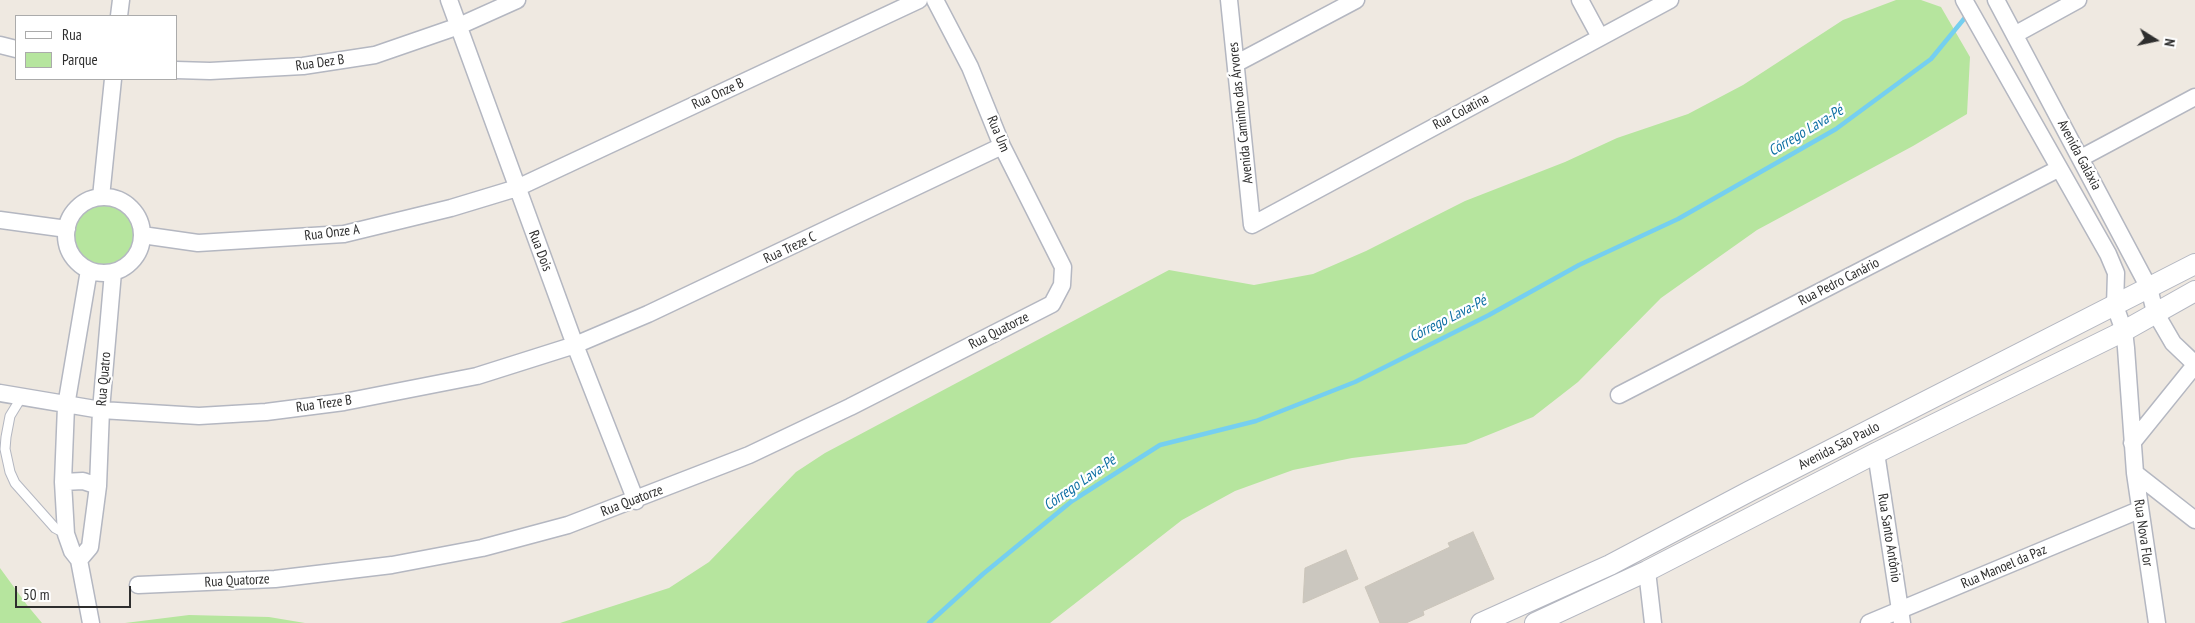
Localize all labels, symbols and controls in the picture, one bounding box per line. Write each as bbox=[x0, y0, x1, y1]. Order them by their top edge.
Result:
legend bbox=[15, 15, 178, 80]
north arrow bbox=[2130, 15, 2180, 65]
text: Rua bbox=[62, 25, 82, 44]
text: N bbox=[2160, 37, 2179, 48]
street label: Avenida Caminho das Árvores bbox=[1225, 41, 1257, 185]
text: Parque bbox=[62, 50, 98, 69]
street label: Rua Dez B bbox=[295, 51, 345, 75]
street label: Rua Onze B bbox=[689, 75, 747, 113]
street label: Rua Colatina bbox=[1430, 90, 1492, 134]
water label: Córrego Lava-Pé bbox=[1765, 102, 1847, 160]
street label: Rua Um bbox=[983, 113, 1013, 155]
street label: Avenida Galáxia bbox=[2054, 117, 2104, 193]
street label: Rua Onze A bbox=[303, 221, 361, 245]
street label: Rua Dois bbox=[525, 228, 555, 274]
street label: Rua Treze C bbox=[761, 229, 819, 267]
street label: Rua Pedro Canário bbox=[1796, 254, 1882, 310]
water label: Córrego Lava-Pé bbox=[1406, 292, 1490, 346]
street label: Rua Quatorze bbox=[966, 309, 1032, 353]
street label: Rua Quatro bbox=[93, 351, 115, 407]
street label: Rua Treze B bbox=[295, 392, 353, 416]
street label: Avenida São Paulo bbox=[1796, 418, 1882, 474]
water label: Córrego Lava-Pé bbox=[1040, 452, 1120, 514]
street label: Rua Quatorze bbox=[599, 482, 665, 520]
street label: Rua Santo Antônio bbox=[1874, 492, 1904, 584]
street label: Rua Nova Flor bbox=[2130, 498, 2156, 568]
street label: Rua Manoel da Paz bbox=[1959, 541, 2049, 593]
street label: Rua Quatorze bbox=[204, 571, 270, 591]
scale bar bbox=[18, 576, 134, 608]
text: 50 m bbox=[23, 585, 49, 604]

